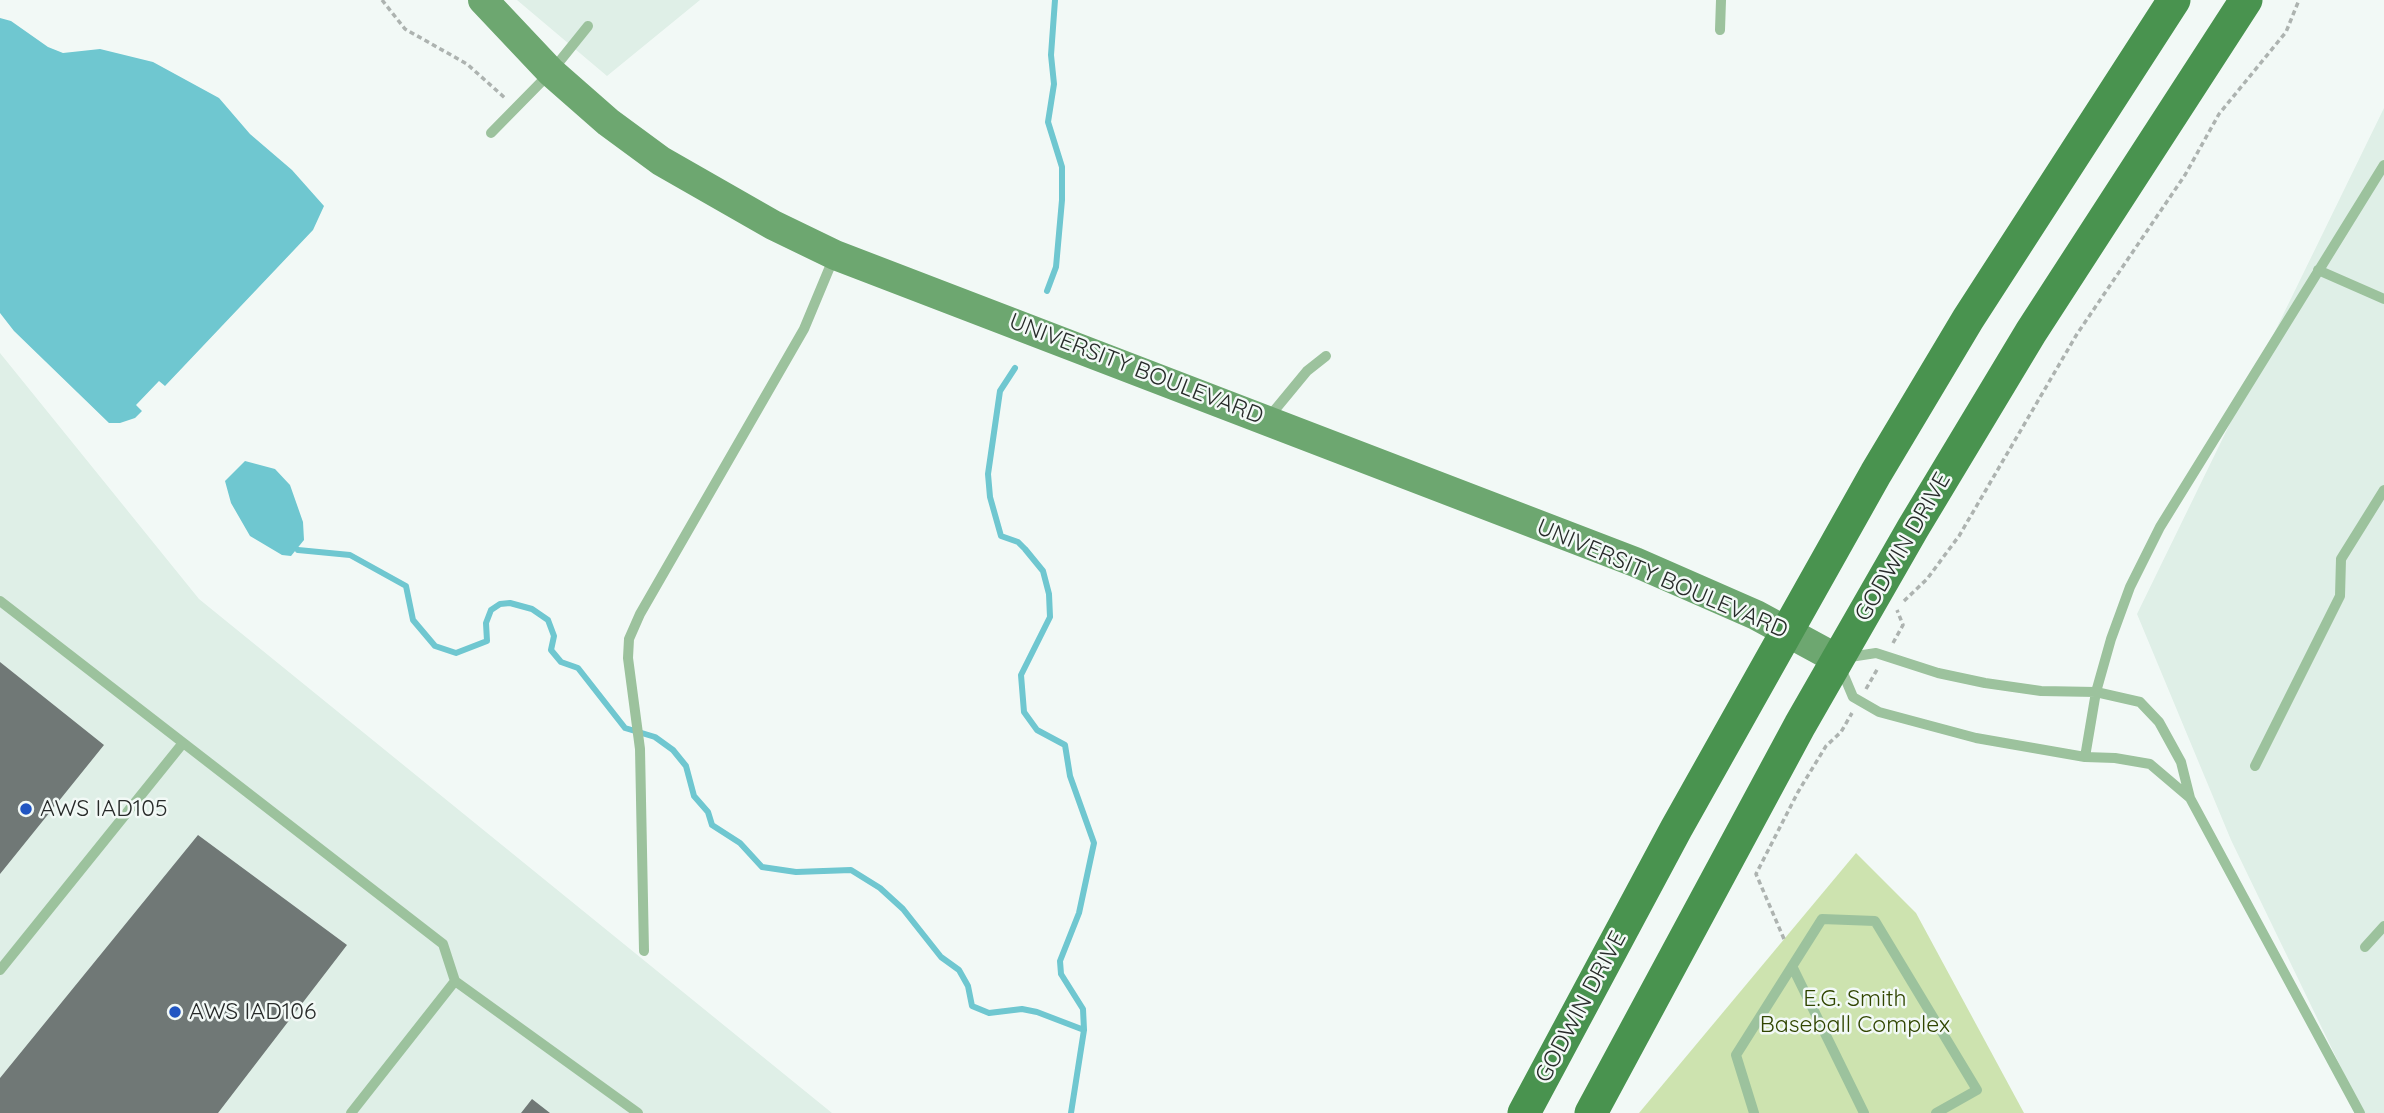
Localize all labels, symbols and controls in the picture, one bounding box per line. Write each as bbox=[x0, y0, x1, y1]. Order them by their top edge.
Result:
street label: UNIVERSITY BOULEVARD bbox=[1005, 308, 1267, 430]
street label: GODWIN DRIVE bbox=[1849, 468, 1957, 626]
street label: UNIVERSITY BOULEVARD bbox=[1532, 514, 1792, 644]
place label: AWS IAD105 bbox=[40, 795, 167, 823]
marker: AWS IAD105 bbox=[18, 801, 34, 817]
street label: GODWIN DRIVE bbox=[1530, 927, 1632, 1087]
park label: E.G. Smith Baseball Complex bbox=[1760, 985, 1950, 1039]
place label: AWS IAD106 bbox=[189, 998, 316, 1026]
marker: AWS IAD106 bbox=[167, 1004, 183, 1020]

